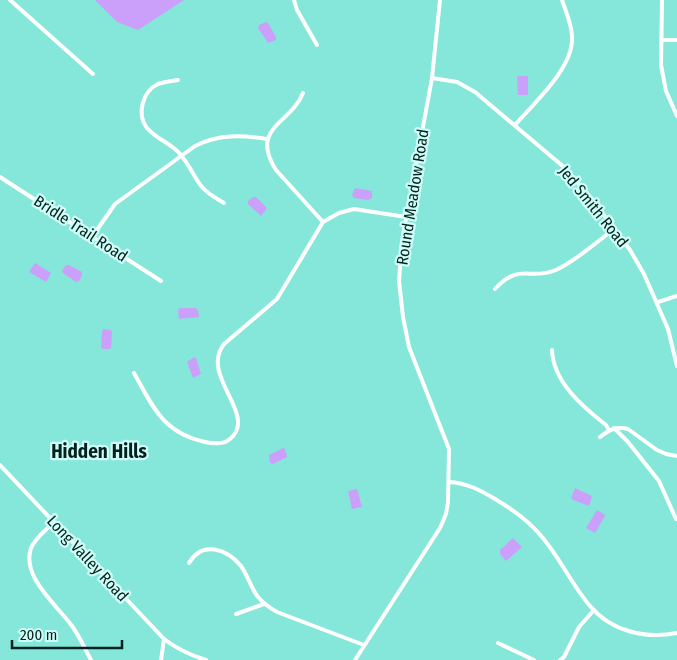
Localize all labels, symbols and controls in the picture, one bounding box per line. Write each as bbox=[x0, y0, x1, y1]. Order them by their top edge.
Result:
street label: Round Meadow Road bbox=[392, 128, 433, 266]
street label: Jed Smith Road bbox=[555, 162, 632, 251]
street label: Bridle Trail Road bbox=[30, 191, 131, 266]
district label: Hidden Hills bbox=[51, 440, 148, 463]
street label: Long Valley Road bbox=[43, 512, 132, 605]
scale bar bbox=[12, 618, 122, 650]
text: 200 m bbox=[20, 626, 57, 644]

